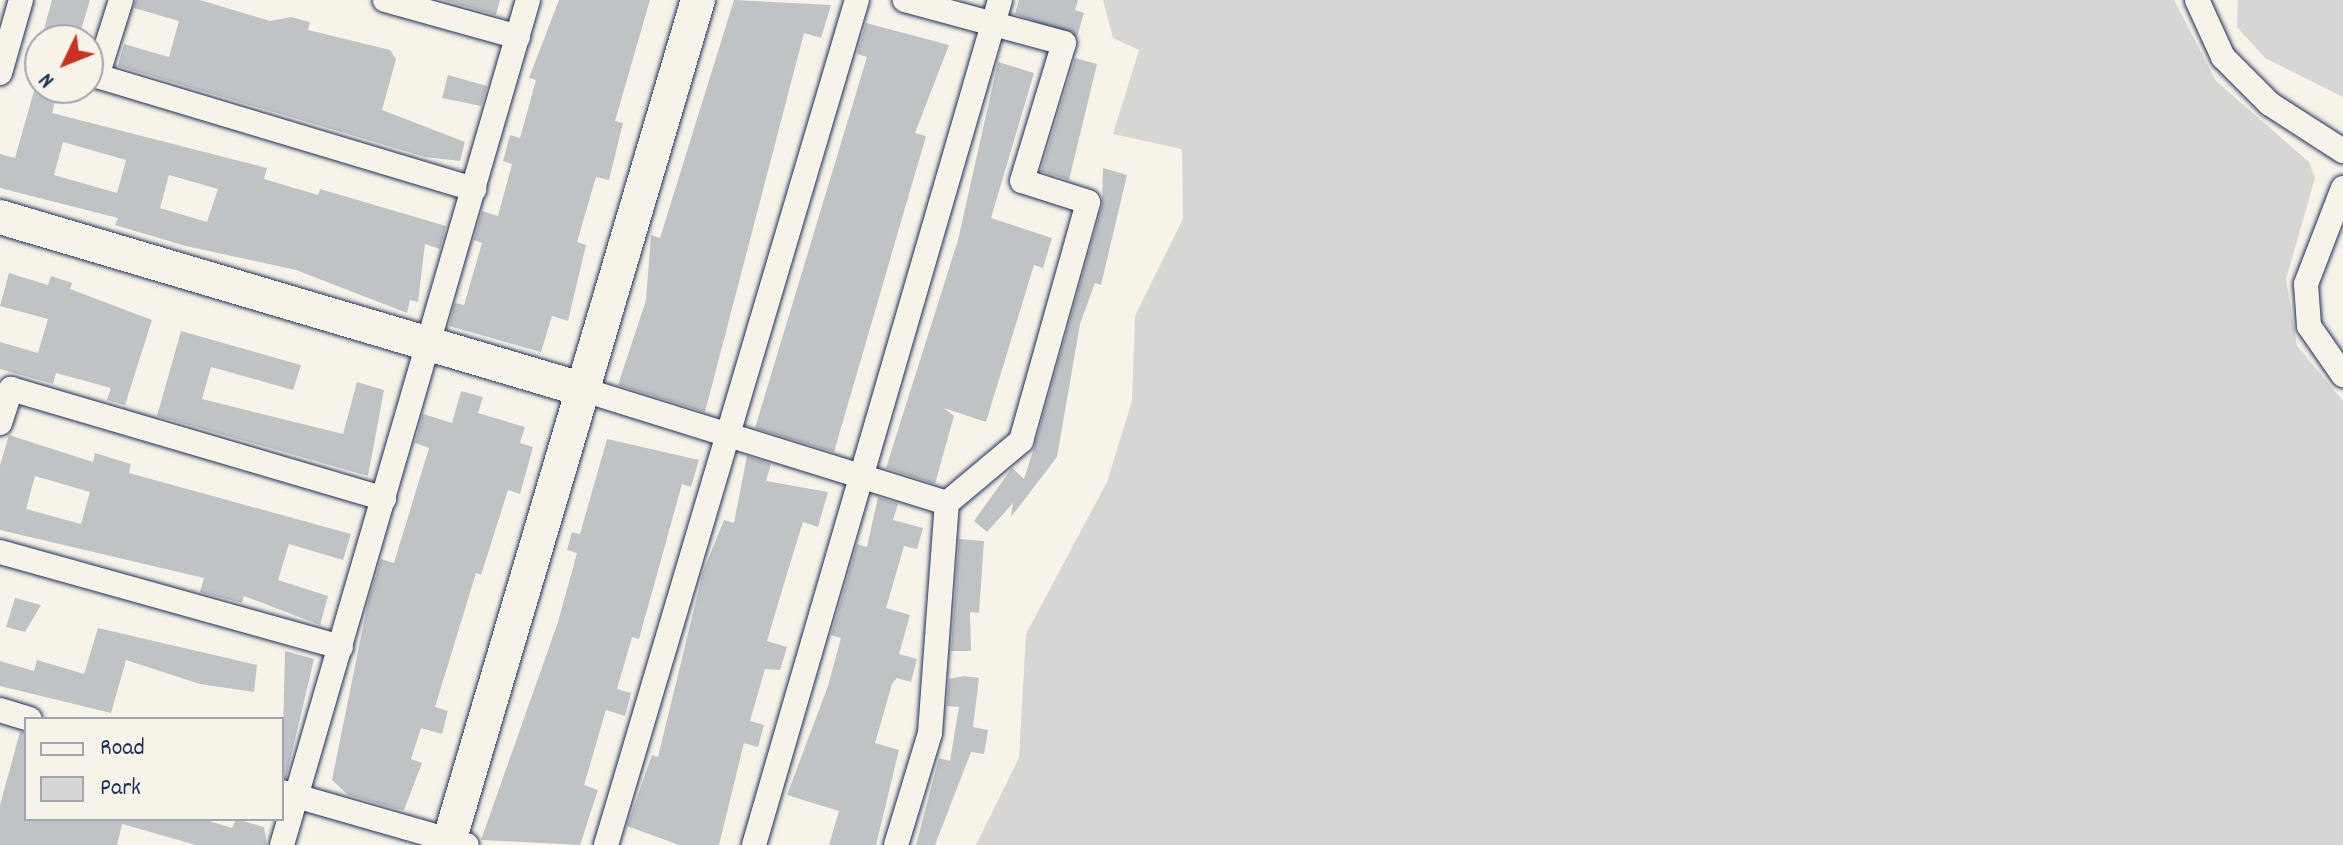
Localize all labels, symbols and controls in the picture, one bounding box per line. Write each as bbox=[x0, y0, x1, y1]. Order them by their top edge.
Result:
north arrow bbox=[24, 24, 104, 104]
text: N bbox=[33, 65, 63, 94]
legend bbox=[24, 717, 284, 821]
text: Road bbox=[100, 732, 145, 766]
text: Park bbox=[100, 772, 141, 806]

